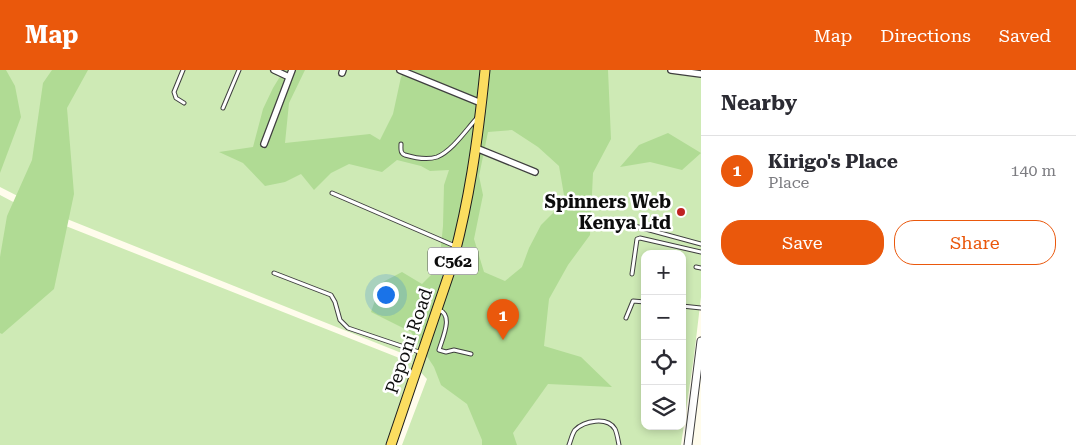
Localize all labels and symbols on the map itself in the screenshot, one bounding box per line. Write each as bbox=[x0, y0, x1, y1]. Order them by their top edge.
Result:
place label: Spinners Web Kenya Ltd bbox=[544, 191, 671, 233]
marker: Spinners Web Kenya Ltd bbox=[675, 206, 687, 218]
road number: C562 bbox=[428, 248, 478, 275]
your location bbox=[373, 282, 399, 308]
street label: Peponi Road bbox=[381, 285, 437, 396]
pin: 1 bbox=[487, 299, 519, 340]

